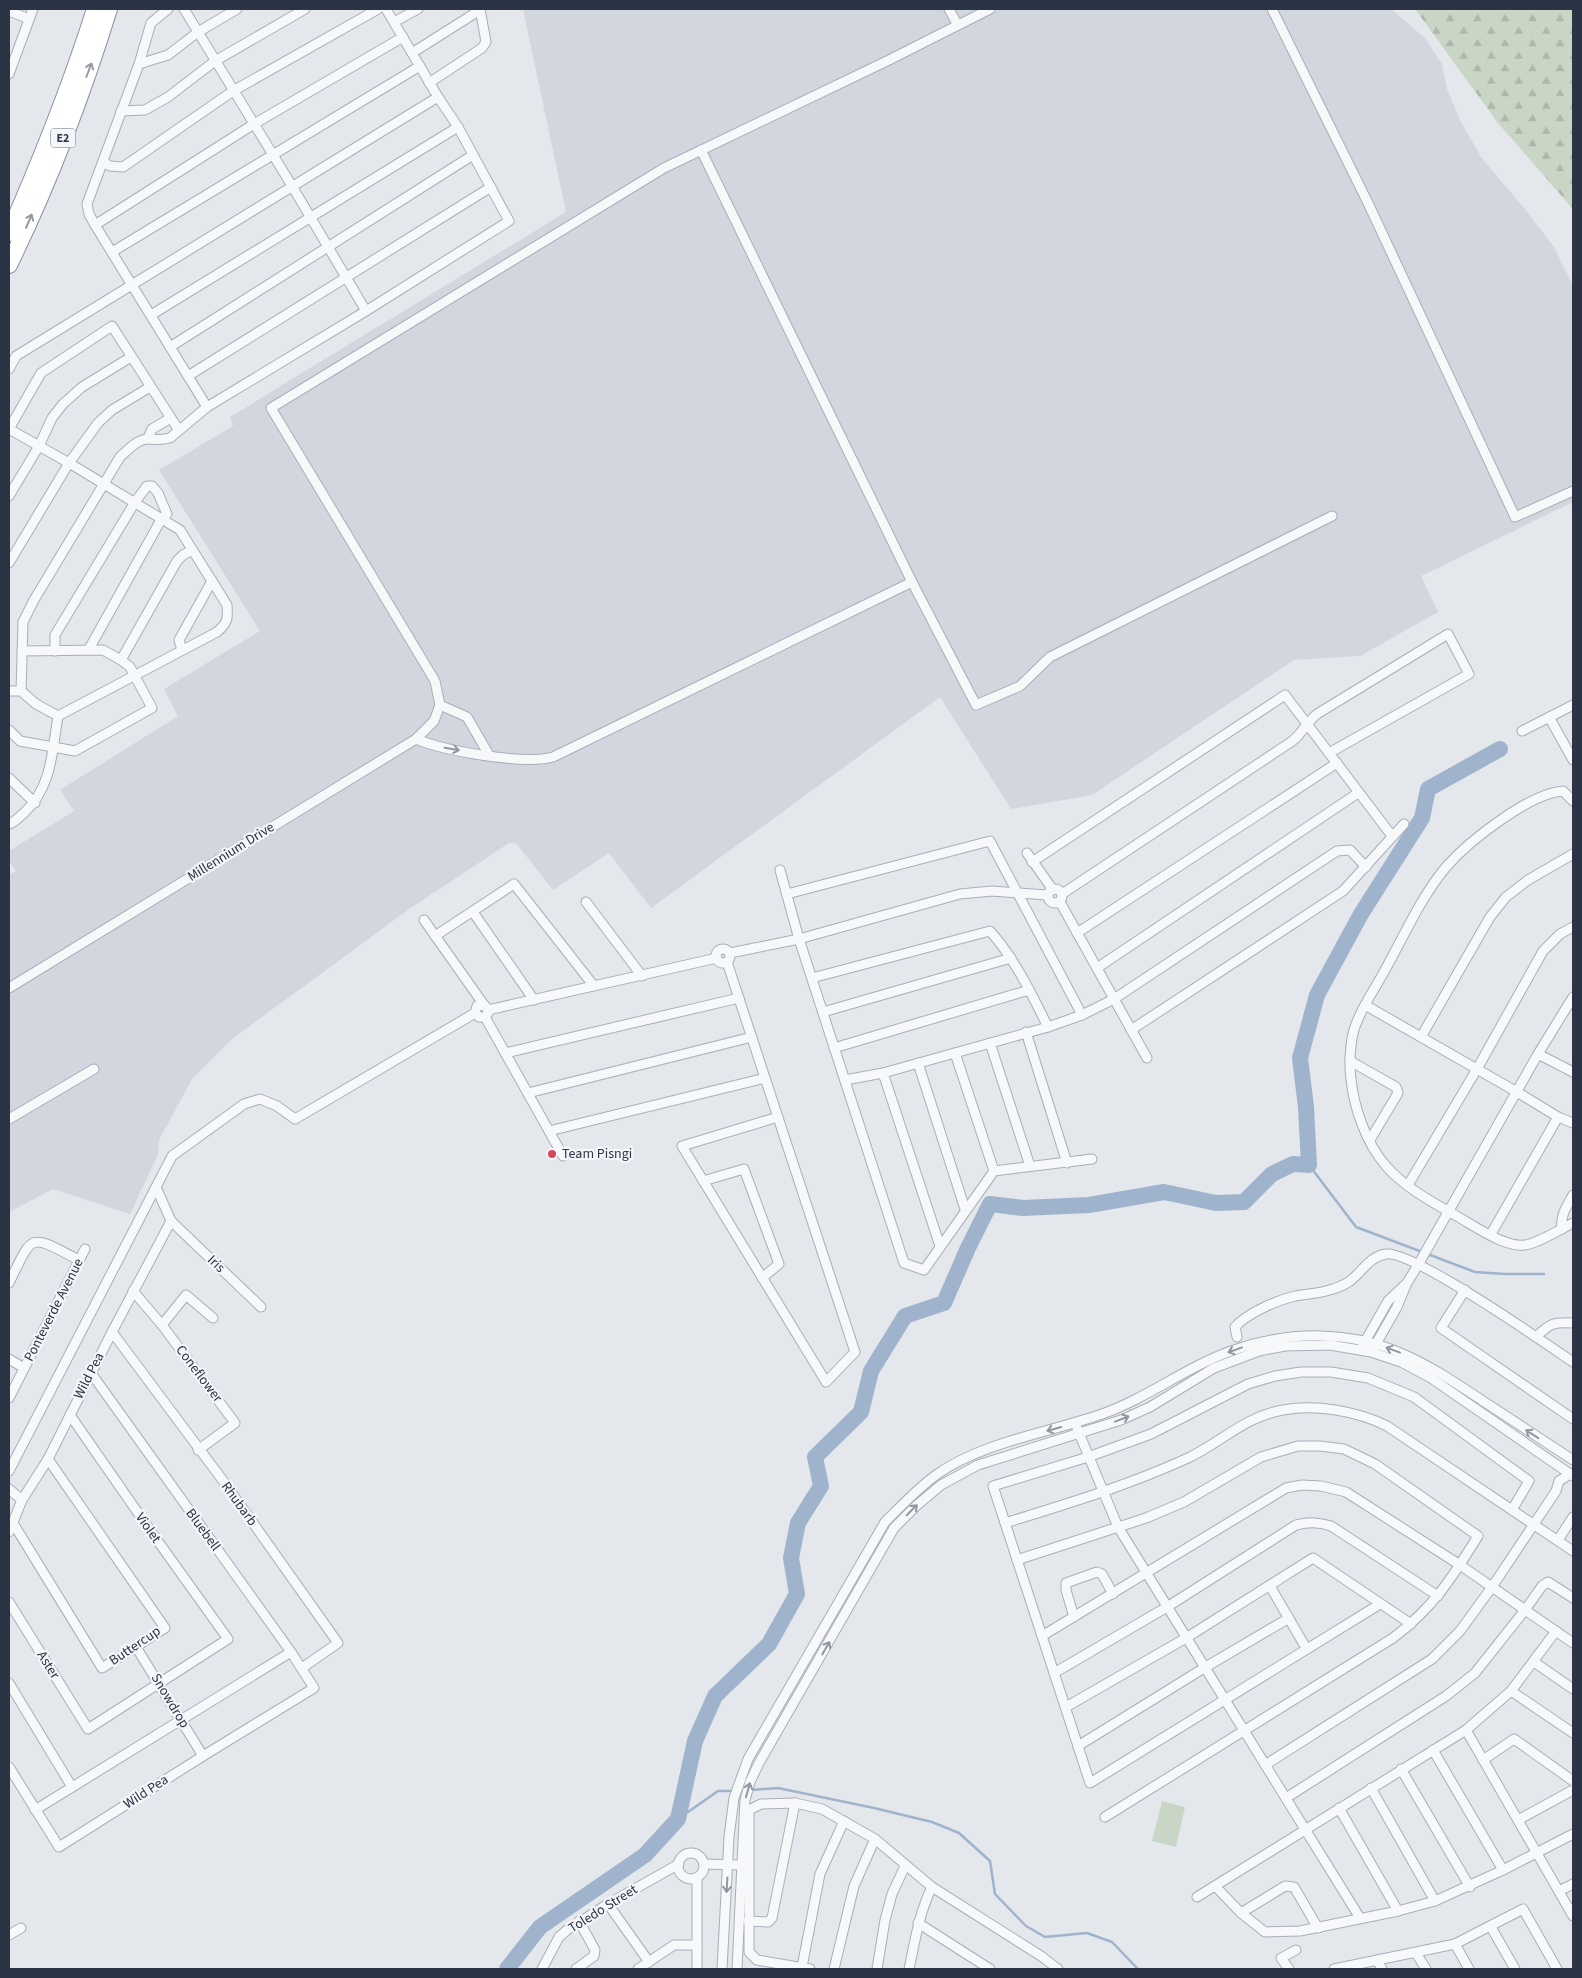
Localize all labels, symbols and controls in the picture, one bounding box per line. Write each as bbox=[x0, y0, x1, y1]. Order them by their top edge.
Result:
one-way arrow bbox=[85, 62, 94, 78]
road number: E2 bbox=[50, 128, 76, 148]
one-way arrow bbox=[25, 214, 35, 229]
one-way arrow bbox=[444, 744, 460, 754]
street label: Millennium Drive bbox=[184, 817, 278, 887]
place label: Team Pisngi bbox=[562, 1144, 632, 1164]
marker: Team Pisngi bbox=[546, 1148, 558, 1160]
street label: Iris bbox=[203, 1251, 229, 1277]
street label: Ponteverde Avenue bbox=[19, 1255, 89, 1365]
street label: Coneflower bbox=[171, 1341, 227, 1407]
one-way arrow bbox=[1386, 1345, 1402, 1354]
one-way arrow bbox=[1227, 1346, 1243, 1355]
street label: Wild Pea bbox=[69, 1349, 109, 1403]
one-way arrow bbox=[1114, 1413, 1129, 1423]
one-way arrow bbox=[1047, 1425, 1063, 1435]
one-way arrow bbox=[1526, 1428, 1540, 1438]
street label: Rhubarb bbox=[216, 1478, 262, 1530]
street label: Bluebell bbox=[181, 1505, 226, 1556]
one-way arrow bbox=[905, 1505, 917, 1517]
street label: Violet bbox=[130, 1509, 166, 1548]
street label: Buttercup bbox=[105, 1621, 165, 1671]
one-way arrow bbox=[821, 1641, 831, 1655]
street label: Aster bbox=[32, 1647, 64, 1683]
street label: Snowdrop bbox=[146, 1670, 194, 1732]
street label: Wild Pea bbox=[120, 1770, 172, 1814]
one-way arrow bbox=[744, 1782, 753, 1798]
one-way arrow bbox=[722, 1877, 731, 1893]
street label: Toledo Street bbox=[565, 1880, 642, 1938]

